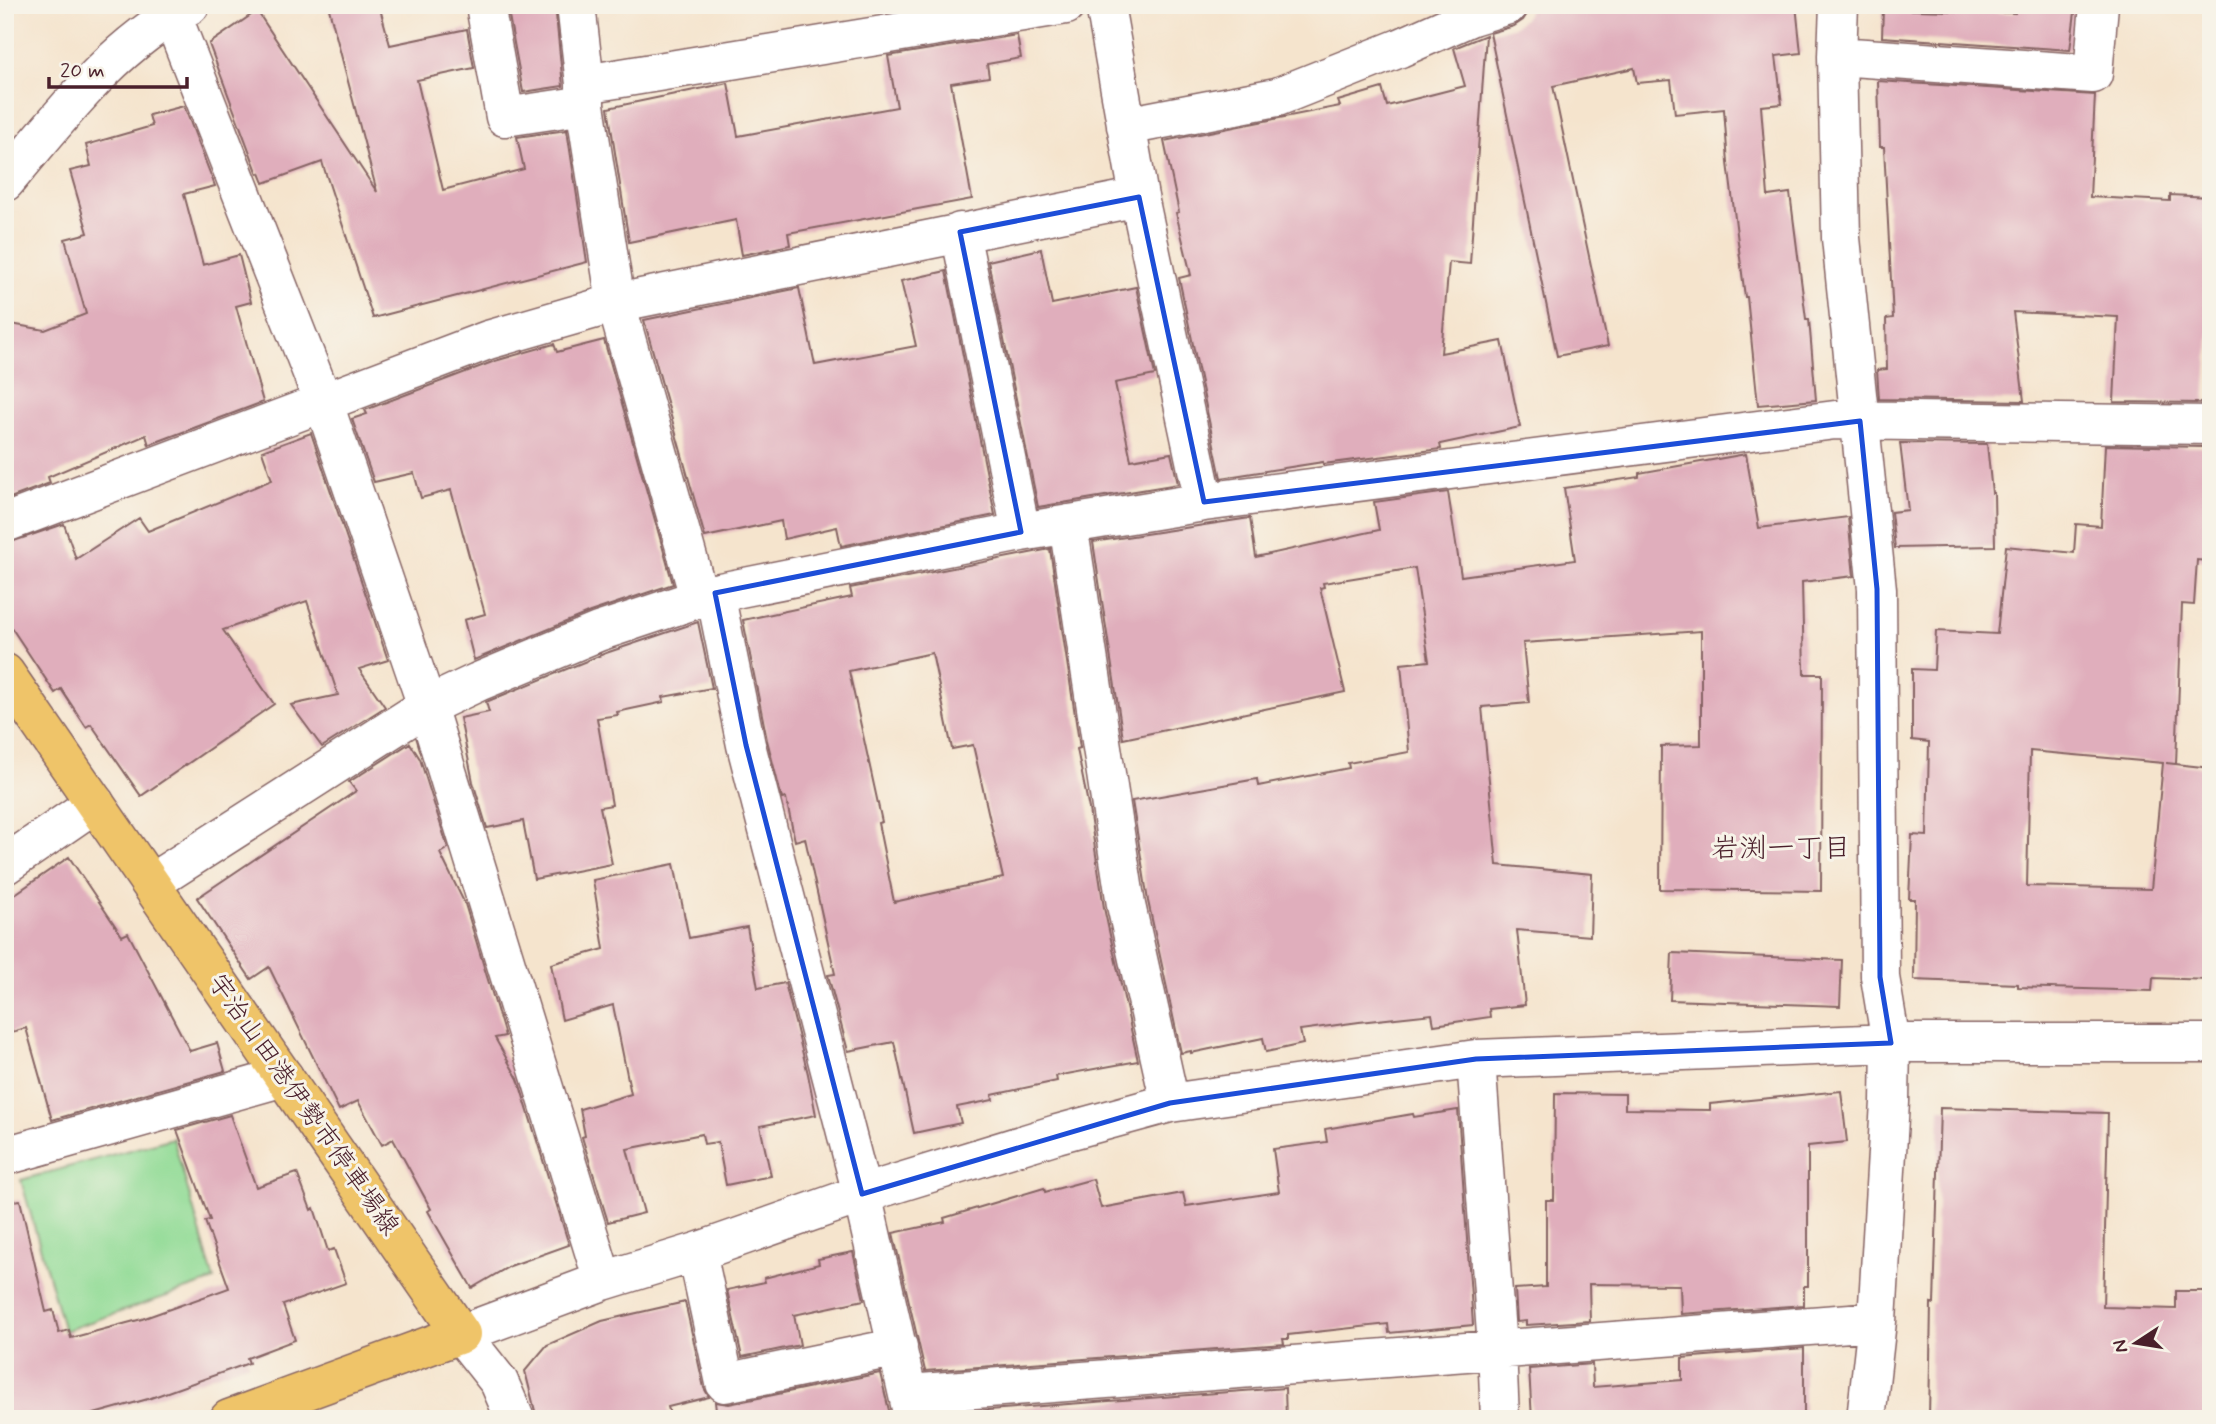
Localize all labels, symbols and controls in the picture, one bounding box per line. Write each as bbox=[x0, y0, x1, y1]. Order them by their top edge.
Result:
scale bar bbox=[49, 46, 187, 90]
text: 20 m bbox=[60, 57, 105, 85]
district label: 岩渕一丁目 bbox=[1711, 831, 1851, 868]
street label: 宇治山田港伊勢市停車場線 bbox=[200, 967, 406, 1243]
north arrow bbox=[2100, 1308, 2170, 1378]
text: N bbox=[2107, 1337, 2134, 1355]

